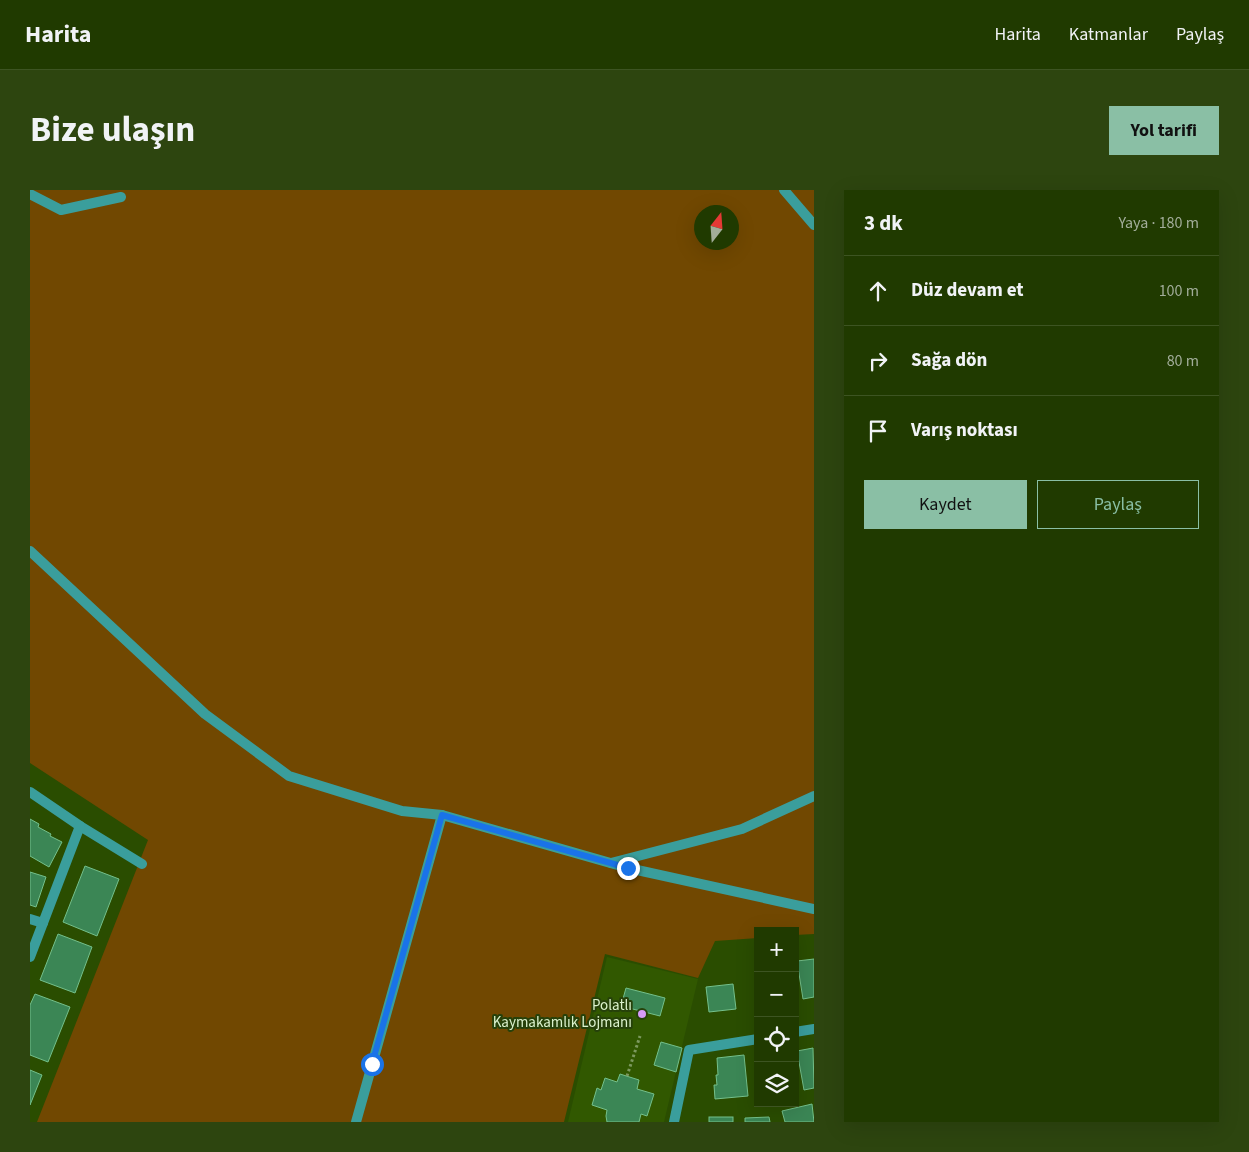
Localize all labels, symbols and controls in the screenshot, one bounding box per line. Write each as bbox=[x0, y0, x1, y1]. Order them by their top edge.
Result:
text: Harita bbox=[25, 17, 91, 52]
text: Harita bbox=[995, 22, 1041, 47]
text: Katmanlar bbox=[1069, 22, 1148, 47]
text: Paylaş bbox=[1176, 22, 1224, 47]
text: Bize ulaşın bbox=[30, 105, 195, 155]
button: Yol tarifi bbox=[1109, 106, 1219, 155]
north arrow bbox=[694, 205, 739, 250]
text: 3 dk bbox=[864, 208, 903, 238]
text: Yaya · 180 m bbox=[1118, 212, 1199, 234]
icon: ahead bbox=[864, 277, 892, 305]
text: Düz devam et bbox=[911, 277, 1024, 304]
text: 100 m bbox=[1159, 280, 1199, 302]
icon: right bbox=[864, 347, 892, 375]
text: Sağa dön bbox=[911, 347, 987, 374]
text: 80 m bbox=[1167, 350, 1199, 372]
icon: arrive bbox=[864, 417, 892, 445]
text: Varış noktası bbox=[911, 417, 1018, 444]
button: Kaydet bbox=[864, 480, 1027, 529]
button: Paylaş bbox=[1037, 480, 1199, 529]
route end bbox=[617, 857, 640, 880]
map controls bbox=[754, 927, 799, 1107]
button: + bbox=[754, 927, 799, 972]
button: − bbox=[754, 972, 799, 1017]
place label: Polatlı Kaymakamlık Lojmanı bbox=[493, 995, 632, 1033]
marker: Polatlı Kaymakamlık Lojmanı bbox=[636, 1008, 648, 1020]
button: locate bbox=[754, 1017, 799, 1062]
route start bbox=[361, 1053, 384, 1076]
button: layers bbox=[754, 1062, 799, 1107]

